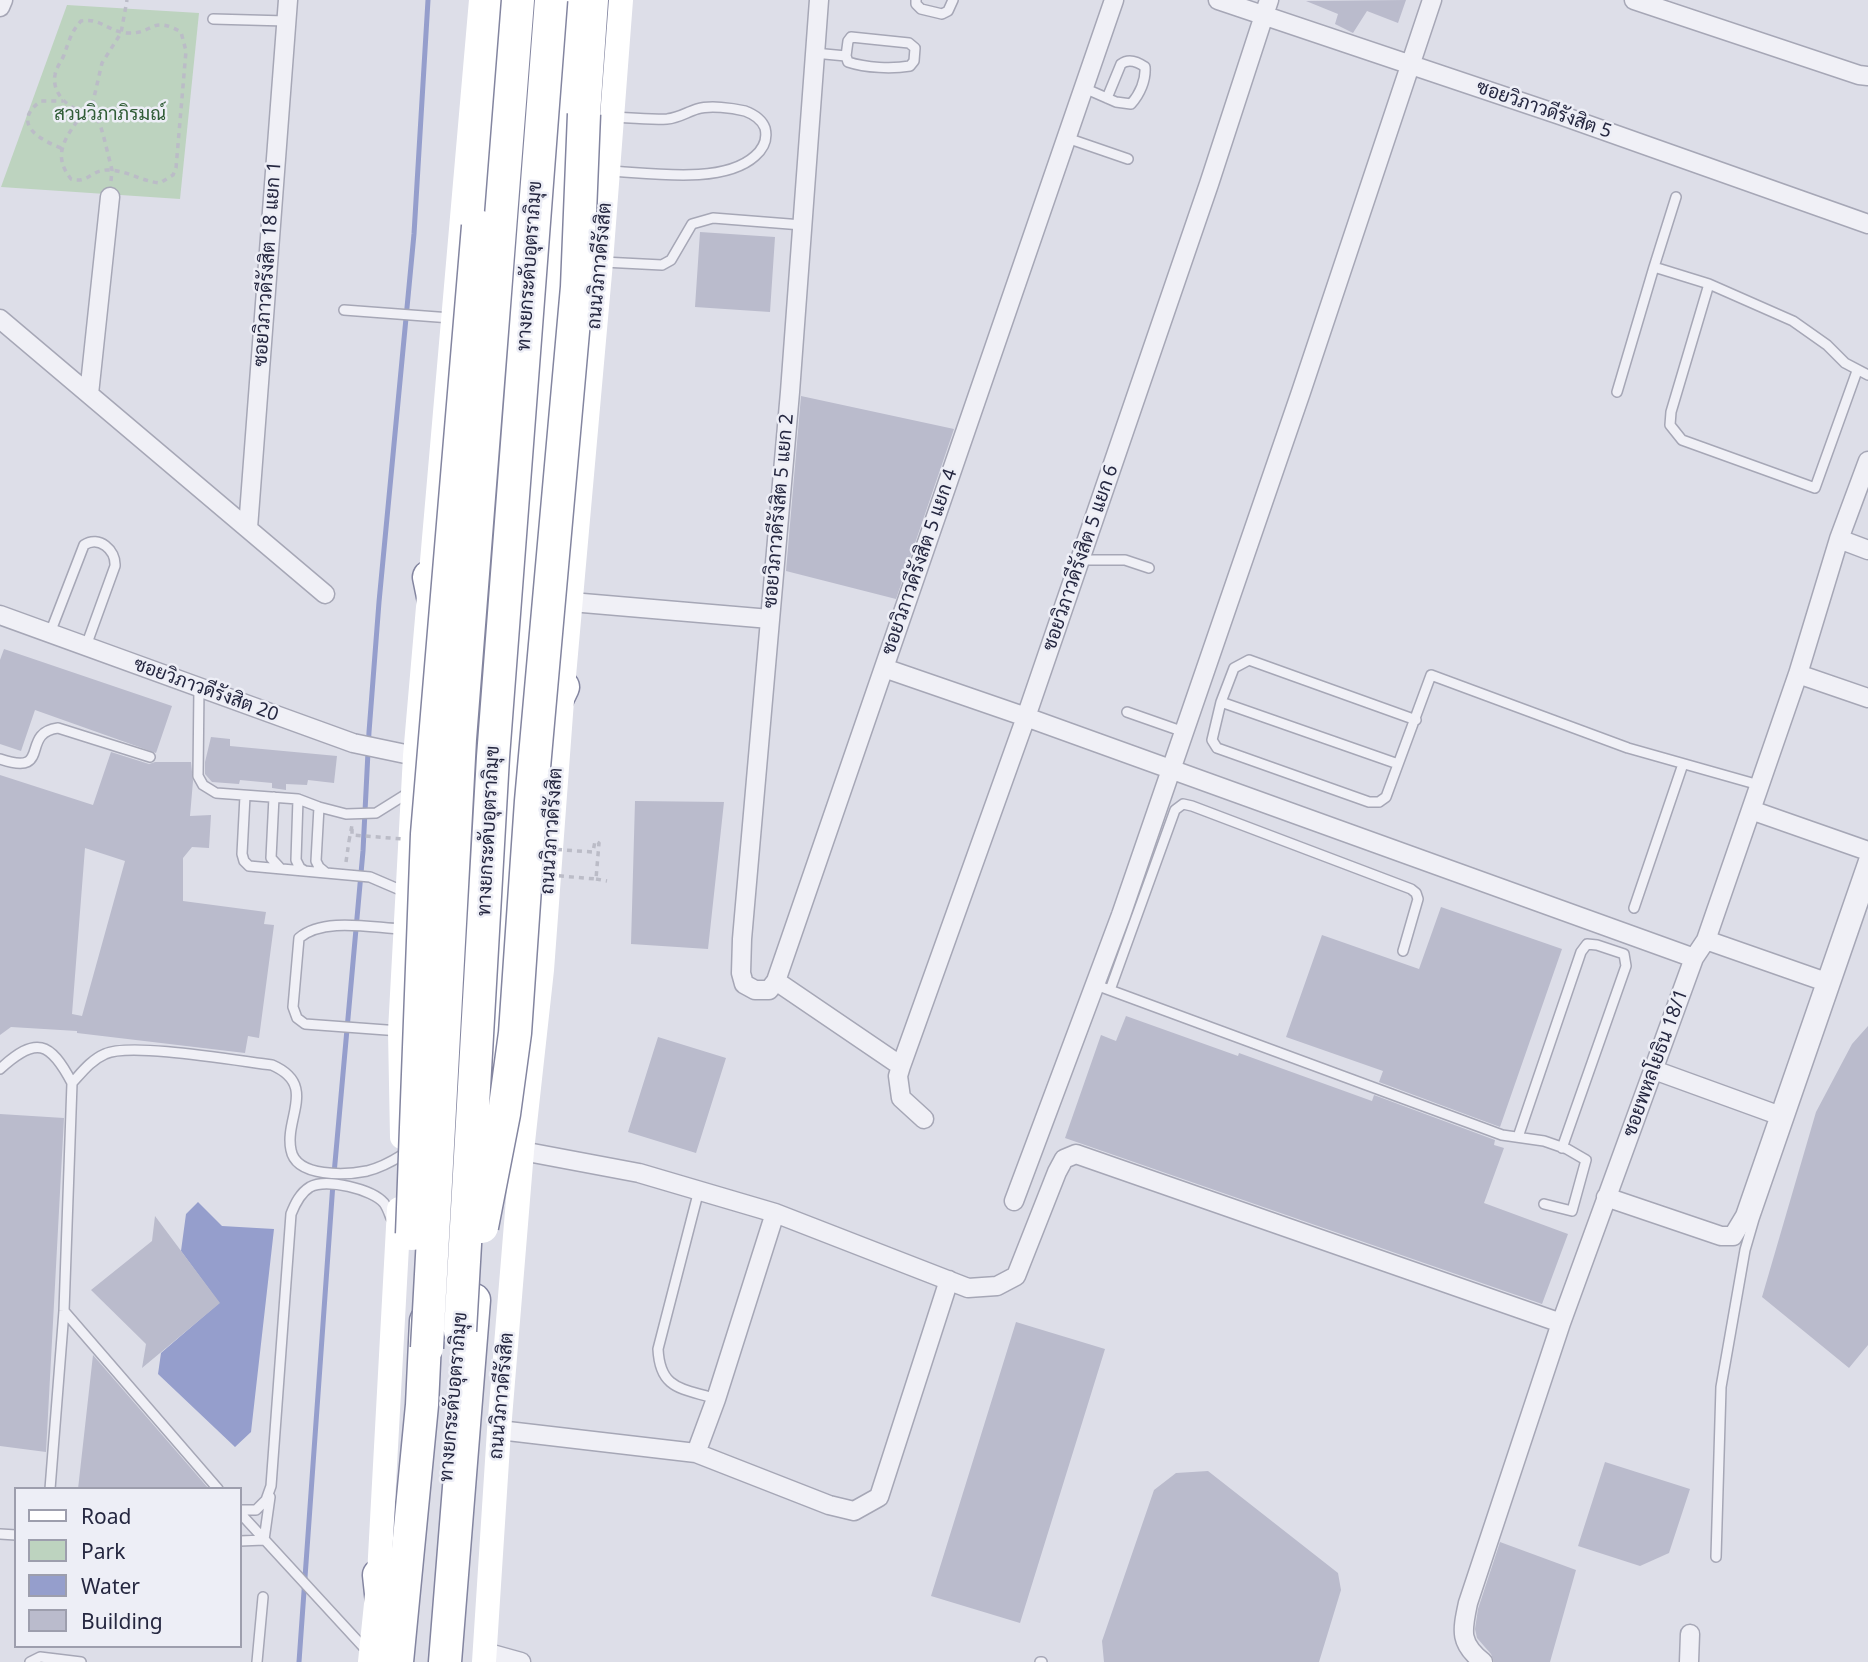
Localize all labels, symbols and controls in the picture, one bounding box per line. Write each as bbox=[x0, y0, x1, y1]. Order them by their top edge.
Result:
street label: ซอยวิภาวดีรังสิต 5 bbox=[1473, 76, 1615, 144]
park label: สวนวิภาภิรมณ์ bbox=[54, 104, 166, 126]
street label: ซอยวิภาวดีรังสิต 18 แยก 1 bbox=[249, 160, 287, 368]
street label: ทางยกระดับอุตราภิมุข bbox=[513, 180, 547, 352]
street label: ถนนวิภาวดีรังสิต bbox=[583, 202, 617, 330]
street label: ซอยวิภาวดีรังสิต 5 แยก 2 bbox=[759, 413, 799, 609]
street label: ซอยวิภาวดีรังสิต 5 แยก 6 bbox=[1038, 462, 1124, 654]
street label: ซอยวิภาวดีรังสิต 5 แยก 4 bbox=[877, 466, 963, 658]
street label: ซอยวิภาวดีรังสิต 20 bbox=[130, 653, 282, 727]
street label: ทางยกระดับอุตราภิมุข bbox=[473, 745, 505, 917]
street label: ถนนวิภาวดีรังสิต bbox=[536, 767, 568, 895]
street label: ซอยพหลโยธิน 18/1 bbox=[1619, 986, 1693, 1140]
street label: ทางยกระดับอุตราภิมุข bbox=[435, 1311, 473, 1483]
street label: ถนนวิภาวดีรังสิต bbox=[485, 1332, 519, 1460]
legend bbox=[14, 1487, 242, 1648]
text: Road bbox=[81, 1502, 131, 1530]
text: Park bbox=[81, 1537, 125, 1565]
text: Water bbox=[81, 1572, 140, 1600]
text: Building bbox=[81, 1607, 163, 1635]

